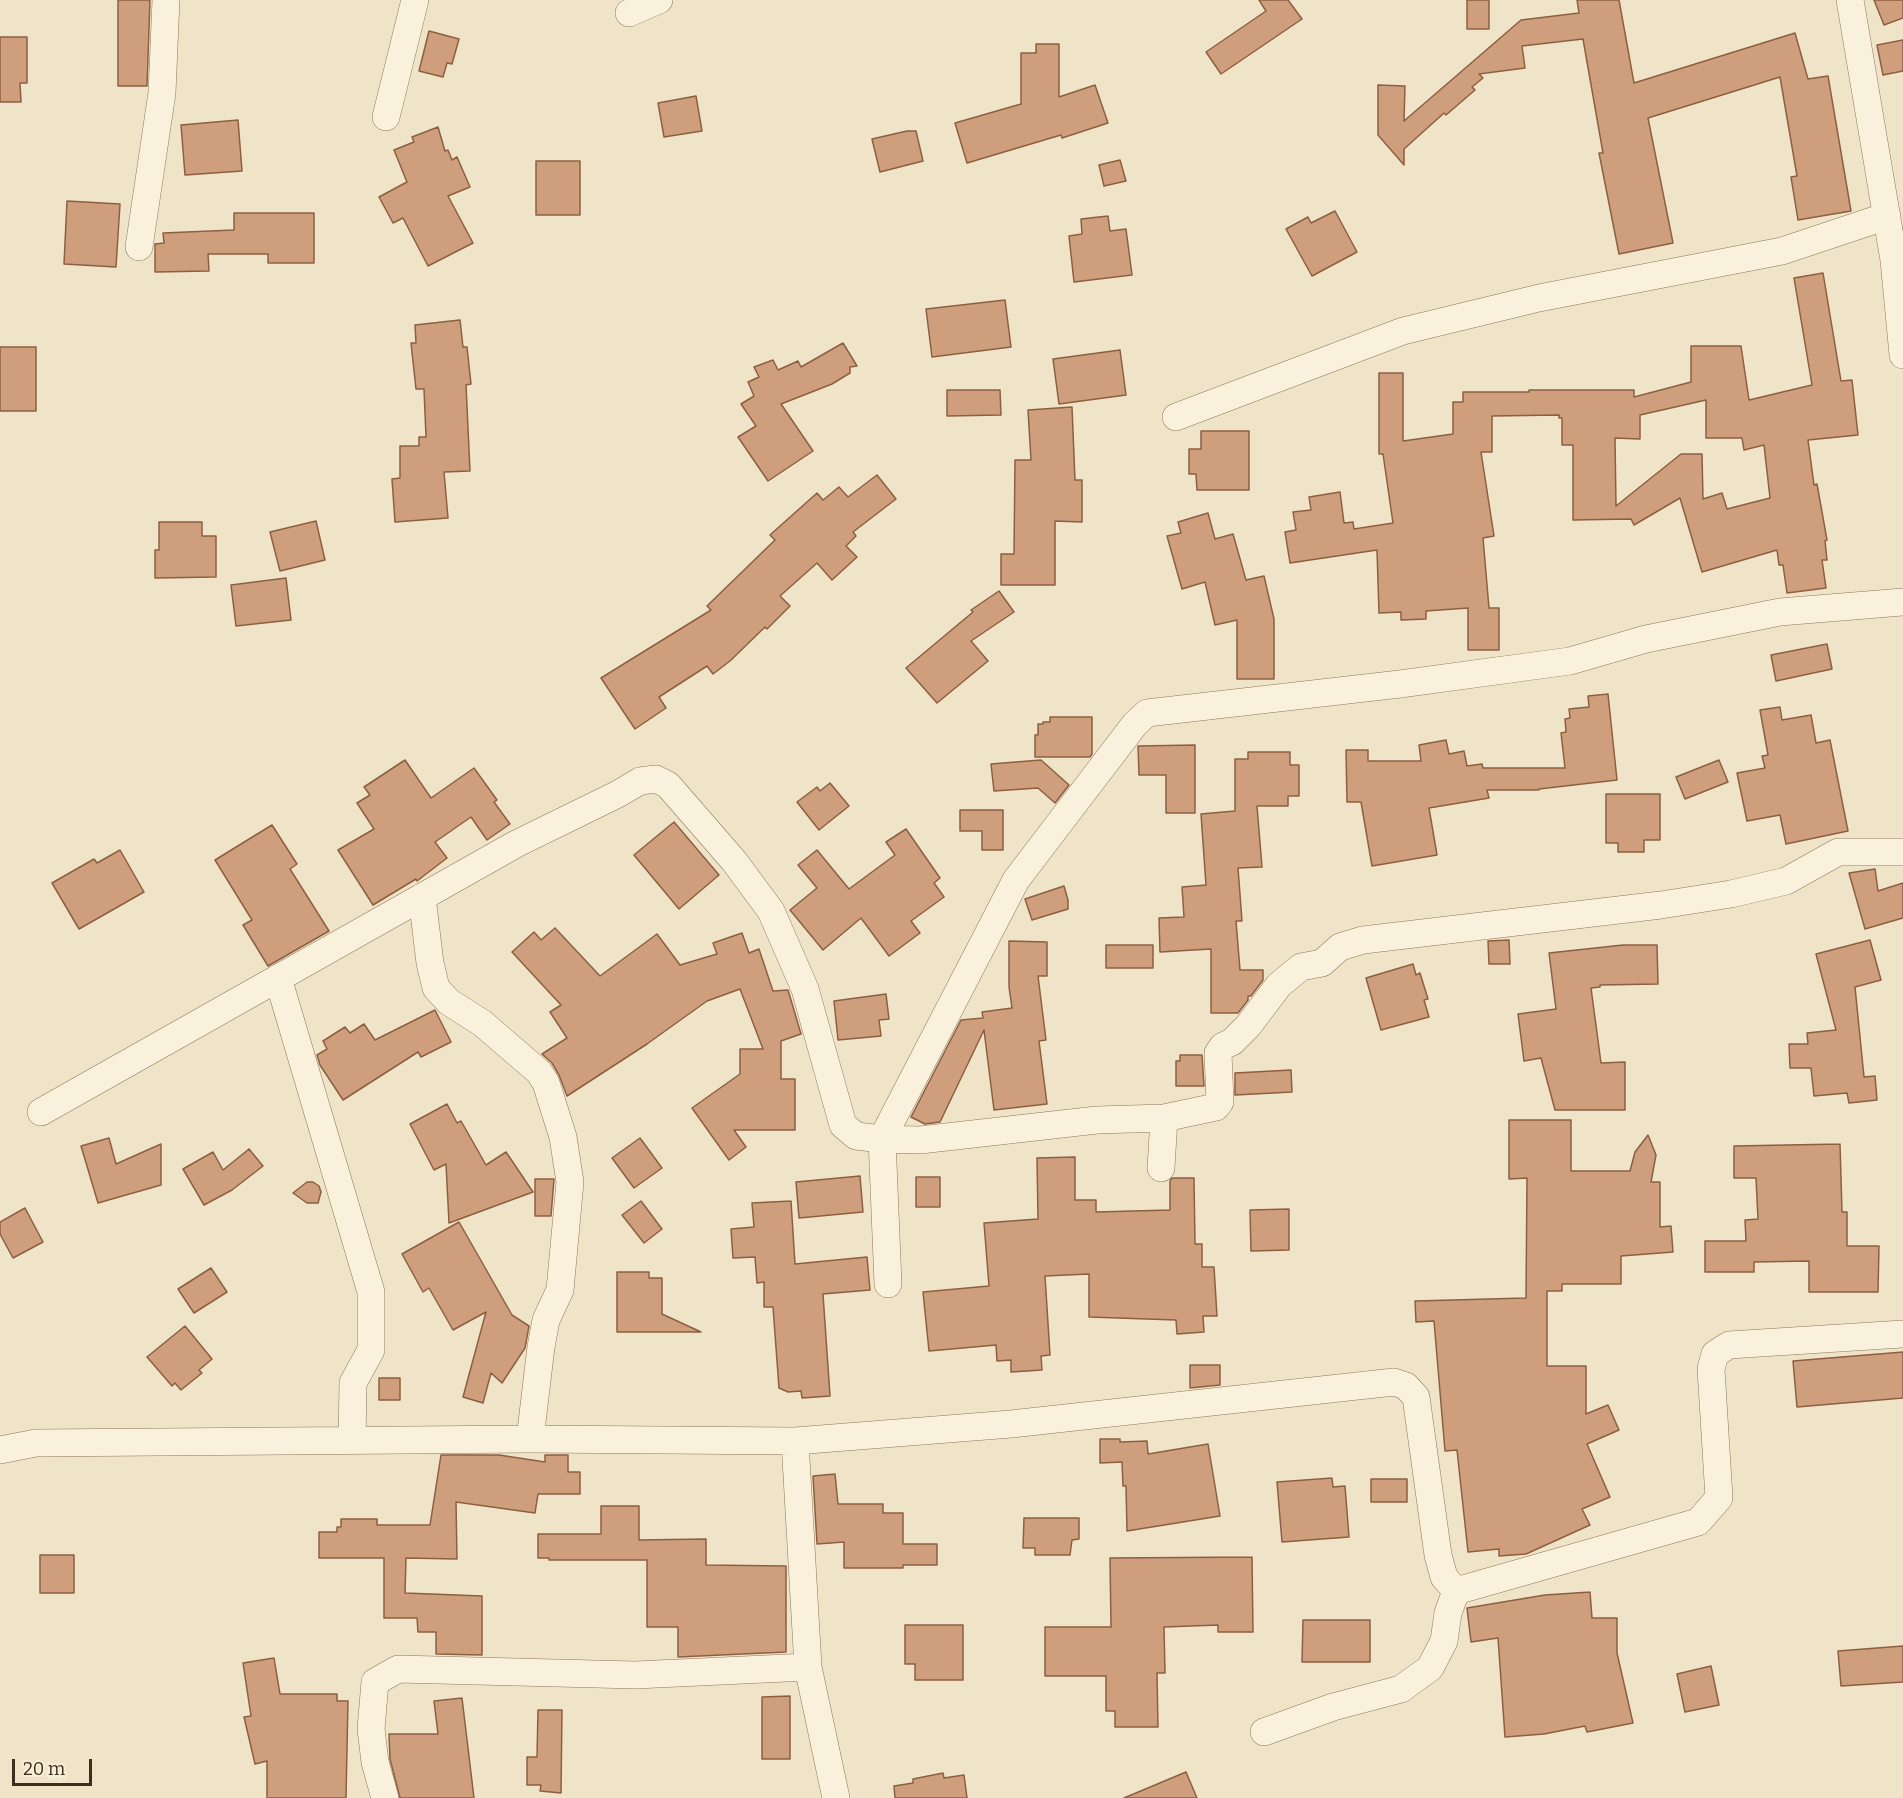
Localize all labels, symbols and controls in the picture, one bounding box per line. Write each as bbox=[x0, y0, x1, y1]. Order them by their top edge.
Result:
scale bar bbox=[15, 1747, 94, 1785]
text: 20 m bbox=[23, 1758, 65, 1780]

